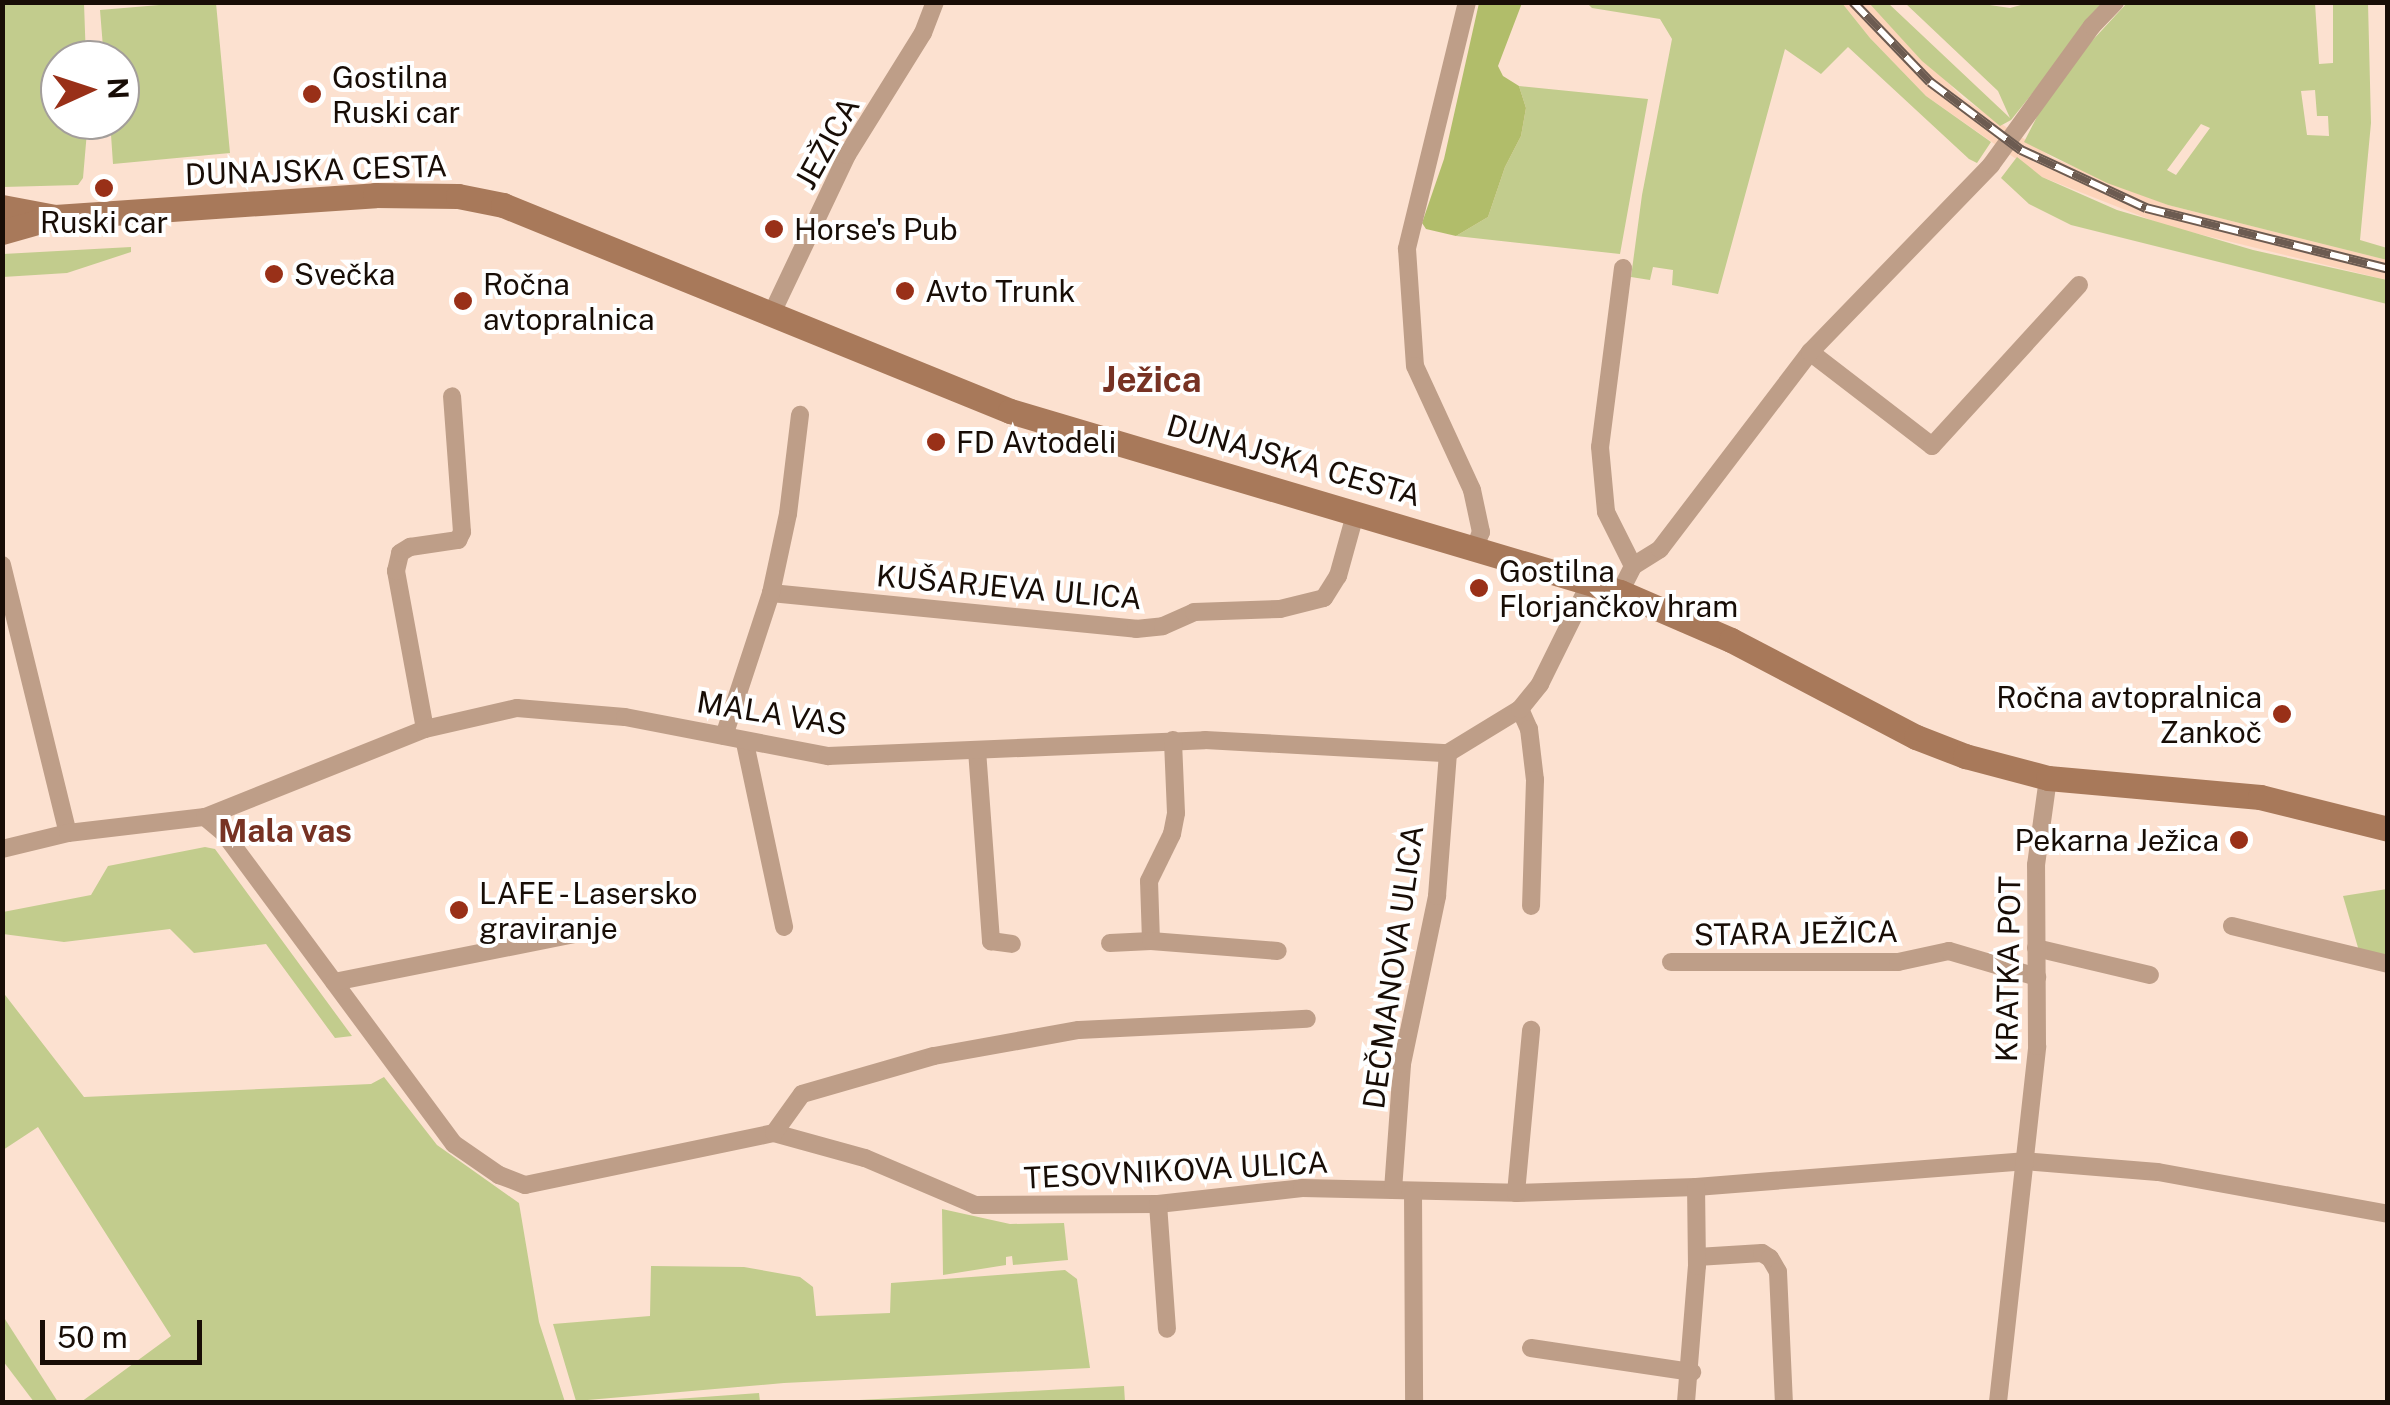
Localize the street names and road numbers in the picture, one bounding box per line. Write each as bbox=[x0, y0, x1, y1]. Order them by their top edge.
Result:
street label: JEŽICA bbox=[787, 91, 867, 195]
street label: DUNAJSKA CESTA bbox=[184, 147, 448, 193]
street label: DUNAJSKA CESTA bbox=[1163, 407, 1425, 513]
street label: KUŠARJEVA ULICA bbox=[875, 557, 1143, 617]
street label: MALA VAS bbox=[694, 683, 850, 743]
street label: DEČMANOVA ULICA bbox=[1355, 823, 1431, 1111]
street label: KRATKA POT bbox=[1988, 876, 2028, 1062]
street label: STARA JEŽICA bbox=[1693, 913, 1899, 953]
street label: TESOVNIKOVA ULICA bbox=[1023, 1144, 1329, 1196]

